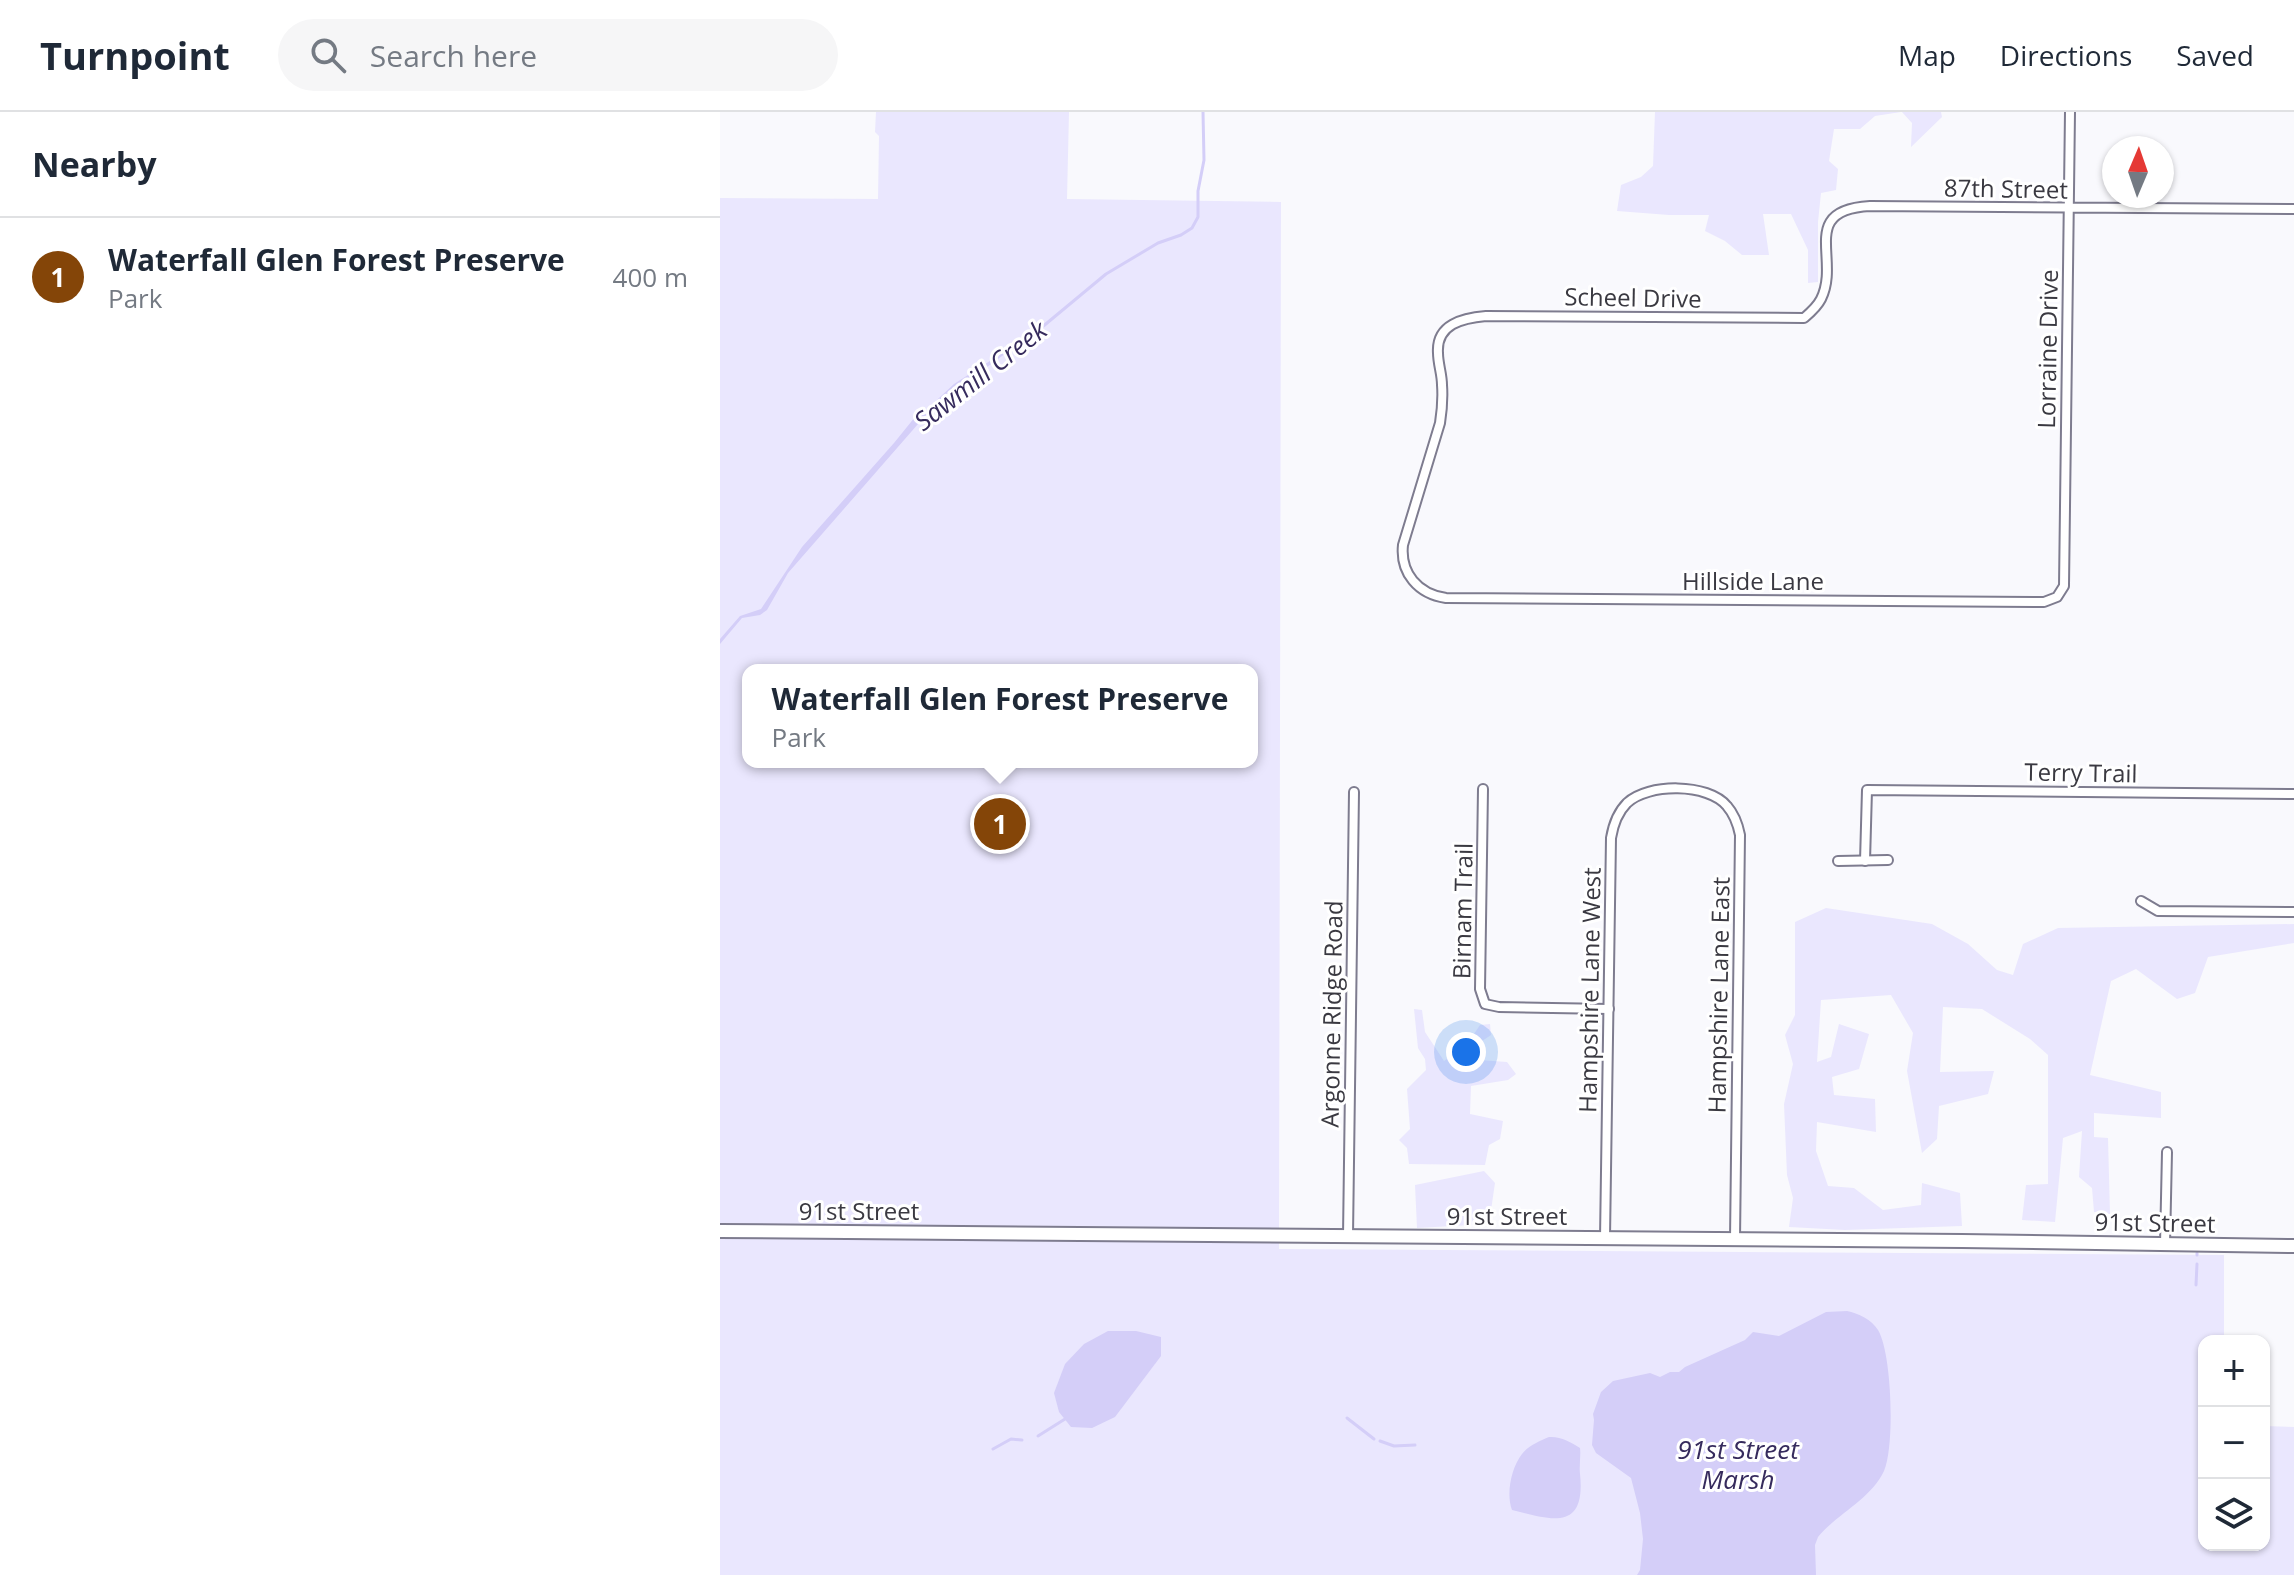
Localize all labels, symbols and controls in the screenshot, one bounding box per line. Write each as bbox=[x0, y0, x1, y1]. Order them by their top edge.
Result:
search box bbox=[278, 19, 838, 91]
text: Turnpoint bbox=[40, 29, 230, 81]
icon: search bbox=[306, 33, 350, 77]
text: Search here bbox=[370, 35, 537, 76]
text: Map bbox=[1898, 36, 1956, 74]
text: Directions bbox=[2000, 36, 2132, 74]
text: Saved bbox=[2176, 36, 2254, 74]
north arrow bbox=[2102, 136, 2174, 208]
text: Nearby bbox=[32, 141, 157, 187]
street label: 87th Street bbox=[1944, 170, 2068, 206]
text: Waterfall Glen Forest Preserve bbox=[108, 239, 565, 280]
text: 1 bbox=[51, 259, 65, 295]
text: 400 m bbox=[613, 259, 688, 295]
street label: Lorraine Drive bbox=[2029, 269, 2065, 429]
street label: Scheel Drive bbox=[1564, 279, 1702, 315]
text: Park bbox=[108, 280, 162, 316]
water label: Sawmill Creek bbox=[906, 311, 1055, 438]
street label: Hillside Lane bbox=[1682, 564, 1824, 597]
popup bbox=[742, 664, 1258, 768]
text: Waterfall Glen Forest Preserve bbox=[772, 678, 1228, 719]
text: Park bbox=[772, 719, 826, 755]
street label: Terry Trail bbox=[2024, 755, 2138, 789]
pin: 1 bbox=[974, 794, 1026, 854]
street label: Birnam Trail bbox=[1444, 843, 1480, 979]
street label: Hampshire Lane West bbox=[1570, 867, 1608, 1113]
street label: Hampshire Lane East bbox=[1699, 876, 1737, 1114]
street label: Argonne Ridge Road bbox=[1313, 900, 1349, 1128]
your location bbox=[1446, 1032, 1486, 1072]
street label: 91st Street bbox=[799, 1194, 919, 1227]
street label: 91st Street bbox=[1447, 1199, 1567, 1232]
street label: 91st Street bbox=[2094, 1204, 2216, 1240]
map controls bbox=[2198, 1335, 2270, 1551]
button: + bbox=[2198, 1335, 2270, 1407]
button: − bbox=[2198, 1407, 2270, 1479]
water label: 91st Street Marsh bbox=[1677, 1431, 1800, 1497]
button: layers bbox=[2198, 1479, 2270, 1551]

